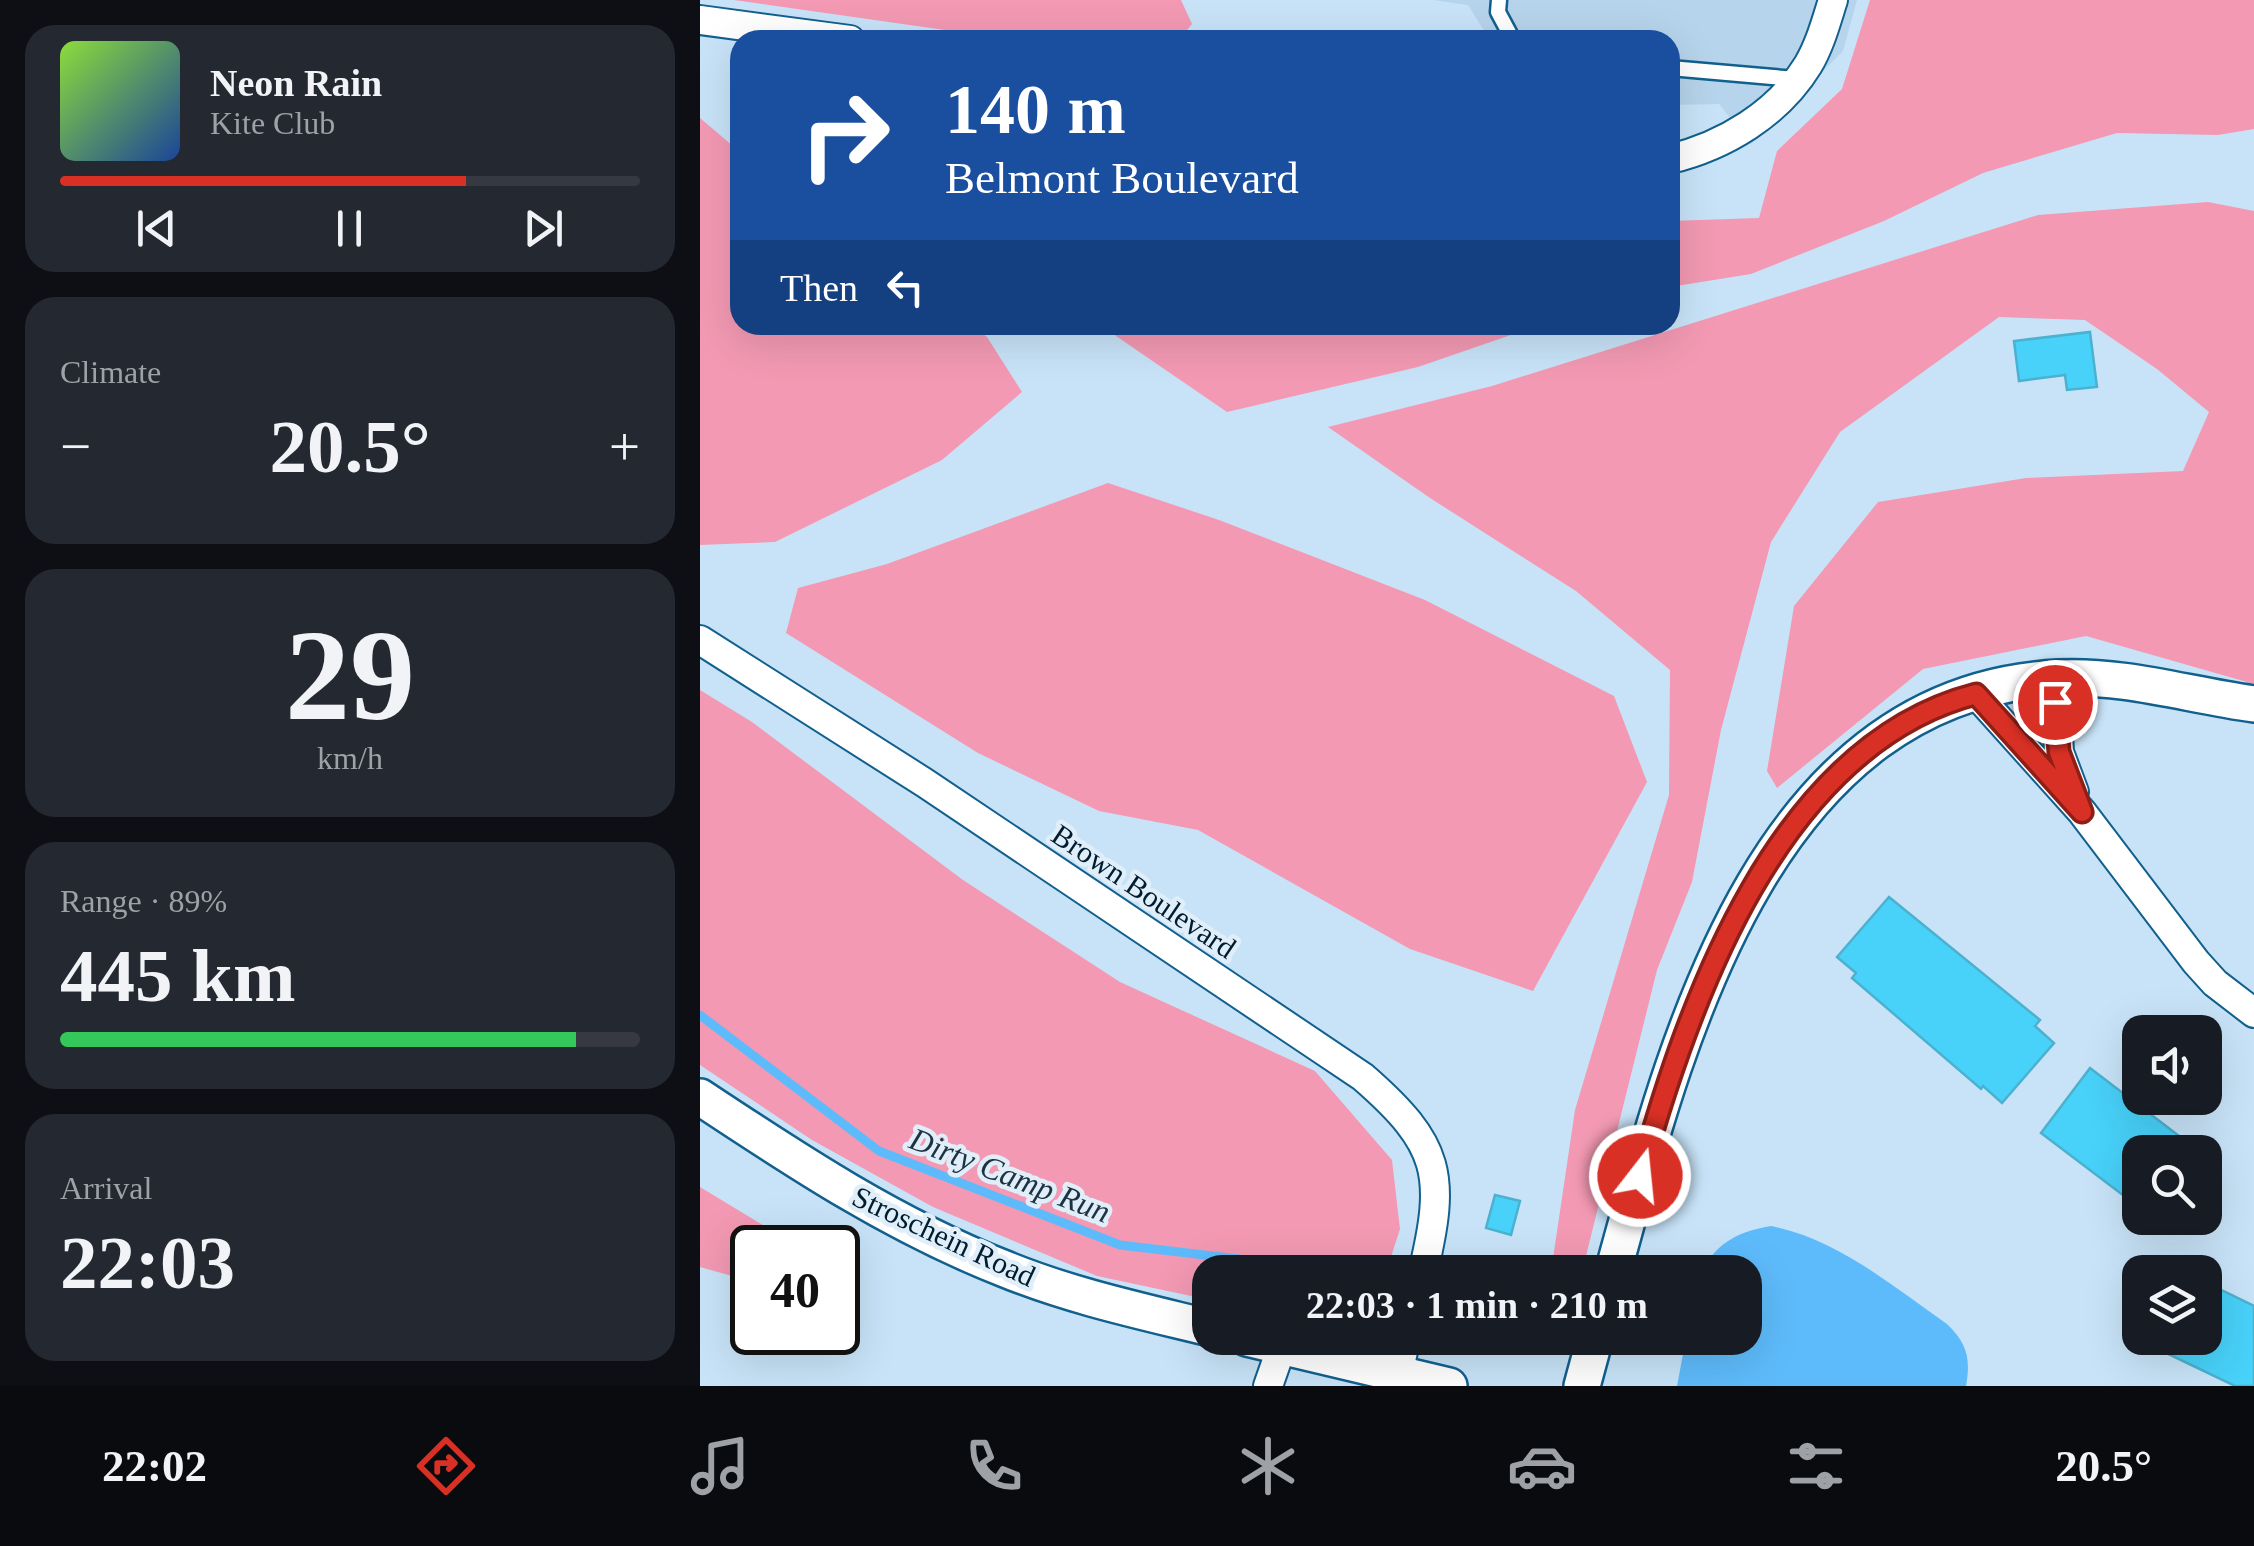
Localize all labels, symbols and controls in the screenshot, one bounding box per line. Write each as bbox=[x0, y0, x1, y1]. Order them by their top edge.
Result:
text: Neon Rain bbox=[210, 62, 382, 104]
icon: right bbox=[780, 70, 910, 200]
text: 140 m bbox=[945, 71, 1126, 148]
text: Kite Club bbox=[210, 105, 335, 141]
text: Belmont Boulevard bbox=[945, 153, 1299, 203]
icon: previous bbox=[129, 201, 184, 256]
icon: pause bbox=[322, 201, 377, 256]
icon: next bbox=[516, 201, 571, 256]
icon: left bbox=[878, 260, 933, 315]
text: Then bbox=[780, 267, 858, 309]
text: Climate bbox=[60, 354, 161, 390]
text: 20.5° bbox=[269, 405, 431, 488]
text: − bbox=[60, 416, 91, 477]
text: + bbox=[609, 416, 640, 477]
text: 29 bbox=[285, 603, 415, 747]
pin bbox=[2013, 660, 2098, 745]
icon: arrive bbox=[2028, 675, 2083, 730]
text: km/h bbox=[317, 740, 383, 776]
street label: Brown Boulevard bbox=[1046, 817, 1242, 965]
text: Range · 89% bbox=[60, 883, 227, 919]
text: 445 km bbox=[60, 934, 295, 1017]
map controls bbox=[2122, 1015, 2222, 1355]
button: sound bbox=[2122, 1015, 2222, 1115]
water label: Dirty Camp Run bbox=[904, 1120, 1115, 1230]
position arrow bbox=[1588, 1124, 1692, 1228]
button: search bbox=[2122, 1135, 2222, 1235]
text: Arrival bbox=[60, 1170, 152, 1206]
street label: Stroschein Road bbox=[848, 1179, 1040, 1293]
text: 22:03 bbox=[60, 1221, 235, 1304]
speed limit sign: 40 bbox=[730, 1225, 860, 1355]
button: layers bbox=[2122, 1255, 2222, 1355]
text: 22:03 · 1 min · 210 m bbox=[1306, 1284, 1648, 1326]
icon: directions bbox=[411, 1431, 481, 1501]
icon: music bbox=[685, 1431, 755, 1501]
icon: phone bbox=[959, 1431, 1029, 1501]
icon: climate bbox=[1233, 1431, 1303, 1501]
icon: car bbox=[1507, 1431, 1577, 1501]
icon: filters bbox=[1781, 1431, 1851, 1501]
text: 22:02 bbox=[102, 1441, 207, 1491]
text: 20.5° bbox=[2055, 1441, 2152, 1491]

